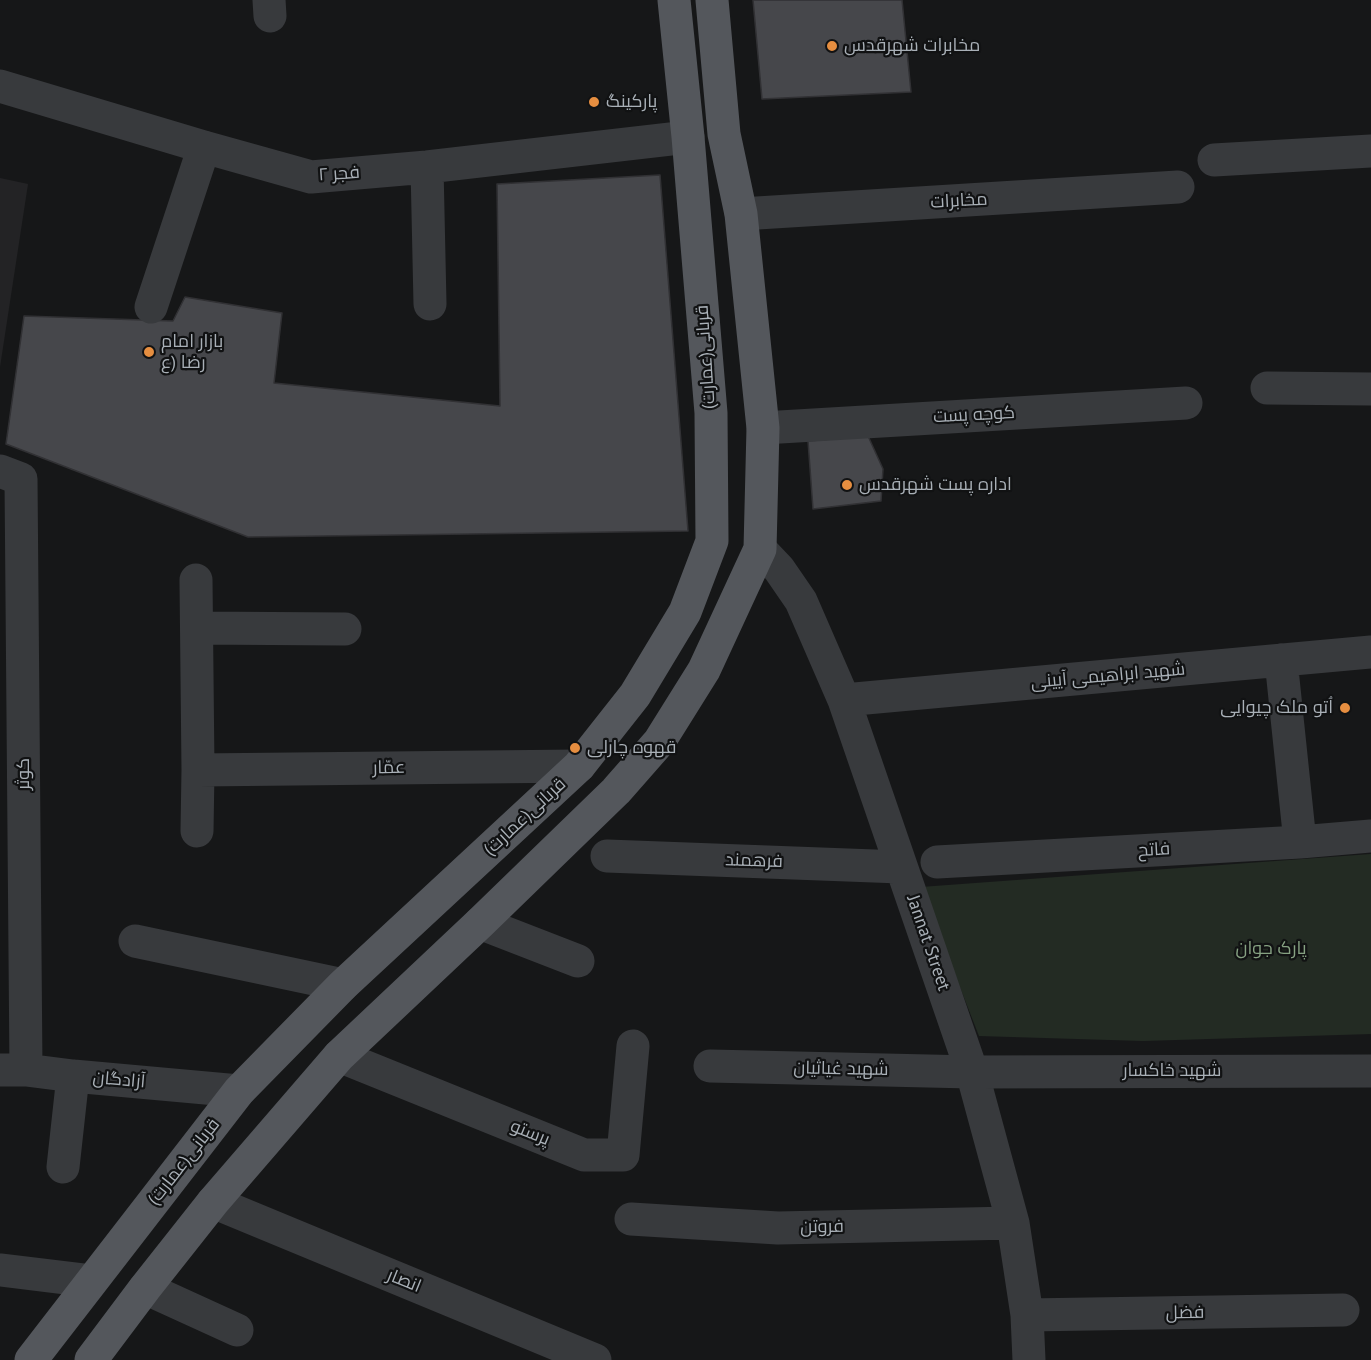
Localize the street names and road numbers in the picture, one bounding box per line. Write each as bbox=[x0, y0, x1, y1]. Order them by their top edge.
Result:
street label: فجر ۲ bbox=[318, 162, 360, 186]
street label: مخابرات bbox=[930, 189, 988, 213]
street label: (عمارت)قربانی bbox=[692, 304, 720, 410]
street label: کوچه پست bbox=[933, 402, 1015, 428]
street label: شهید ابراهیمی آیینی bbox=[1030, 658, 1186, 694]
street label: عمّار bbox=[372, 757, 406, 779]
street label: کوثر bbox=[13, 758, 35, 790]
street label: (عمارت)قربانی bbox=[479, 774, 571, 860]
street label: فاتح bbox=[1137, 838, 1171, 862]
street label: فرهمند bbox=[725, 849, 783, 873]
street label: Jannat Street bbox=[902, 892, 954, 994]
street label: شهید غیاثیان bbox=[793, 1057, 889, 1081]
street label: شهید خاکسار bbox=[1123, 1060, 1221, 1082]
street label: آزادگان bbox=[92, 1067, 146, 1093]
street label: (عمارت)قربانی bbox=[143, 1114, 225, 1210]
street label: پرستو bbox=[507, 1115, 553, 1151]
street label: فروتن bbox=[800, 1216, 844, 1238]
street label: انصار bbox=[384, 1264, 424, 1298]
street label: فضل bbox=[1165, 1302, 1205, 1324]

